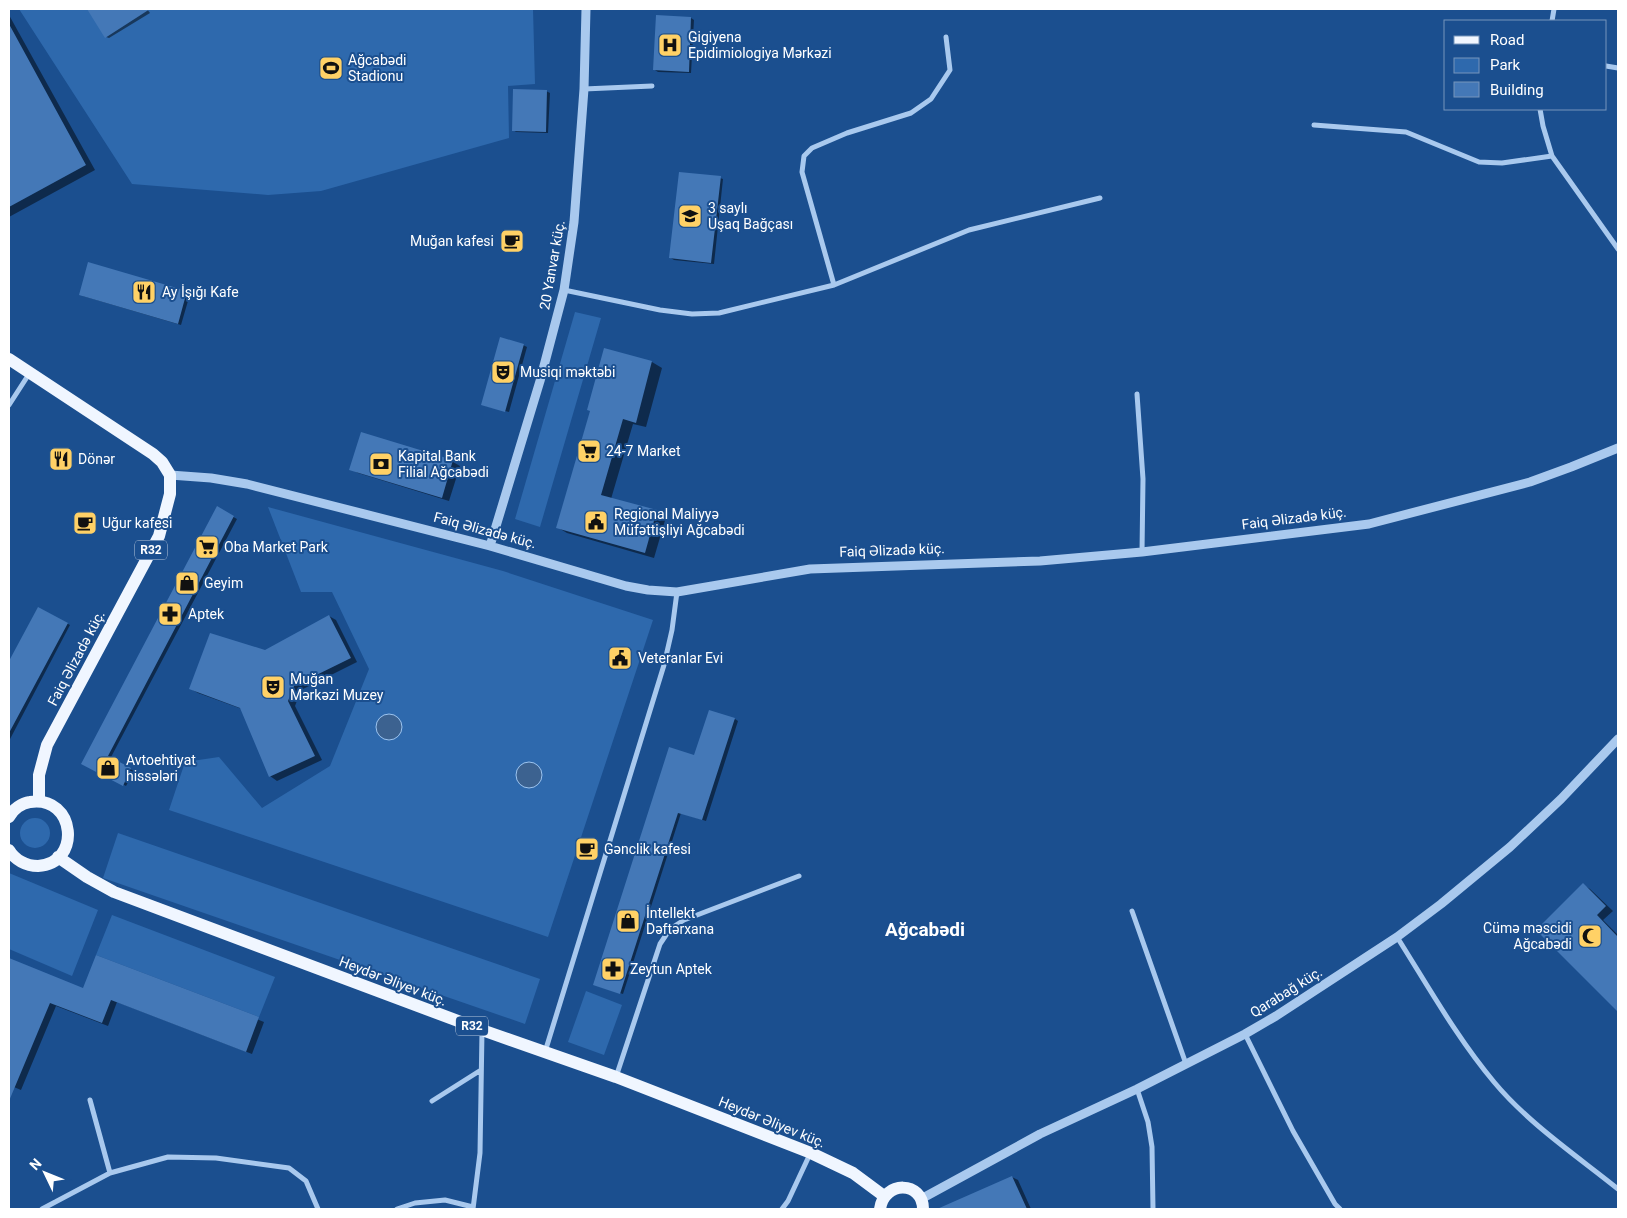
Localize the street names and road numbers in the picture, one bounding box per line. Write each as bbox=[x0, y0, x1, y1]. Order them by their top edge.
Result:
street label: 20 Yanvar küç. bbox=[536, 219, 568, 311]
street label: Faiq Əlizadə küç. bbox=[1241, 504, 1347, 532]
street label: Faiq Əlizadə küç. bbox=[432, 509, 538, 551]
road number: R32 bbox=[135, 540, 167, 560]
street label: Faiq Əlizadə küç. bbox=[839, 540, 945, 560]
street label: Faiq Əlizadə küç. bbox=[44, 608, 108, 708]
street label: Heydər Əliyev küç. bbox=[337, 953, 449, 1009]
street label: Qarabağ küç. bbox=[1247, 963, 1325, 1021]
road number: R32 bbox=[456, 1016, 488, 1036]
street label: Heydər Əliyev küç. bbox=[716, 1093, 828, 1151]

